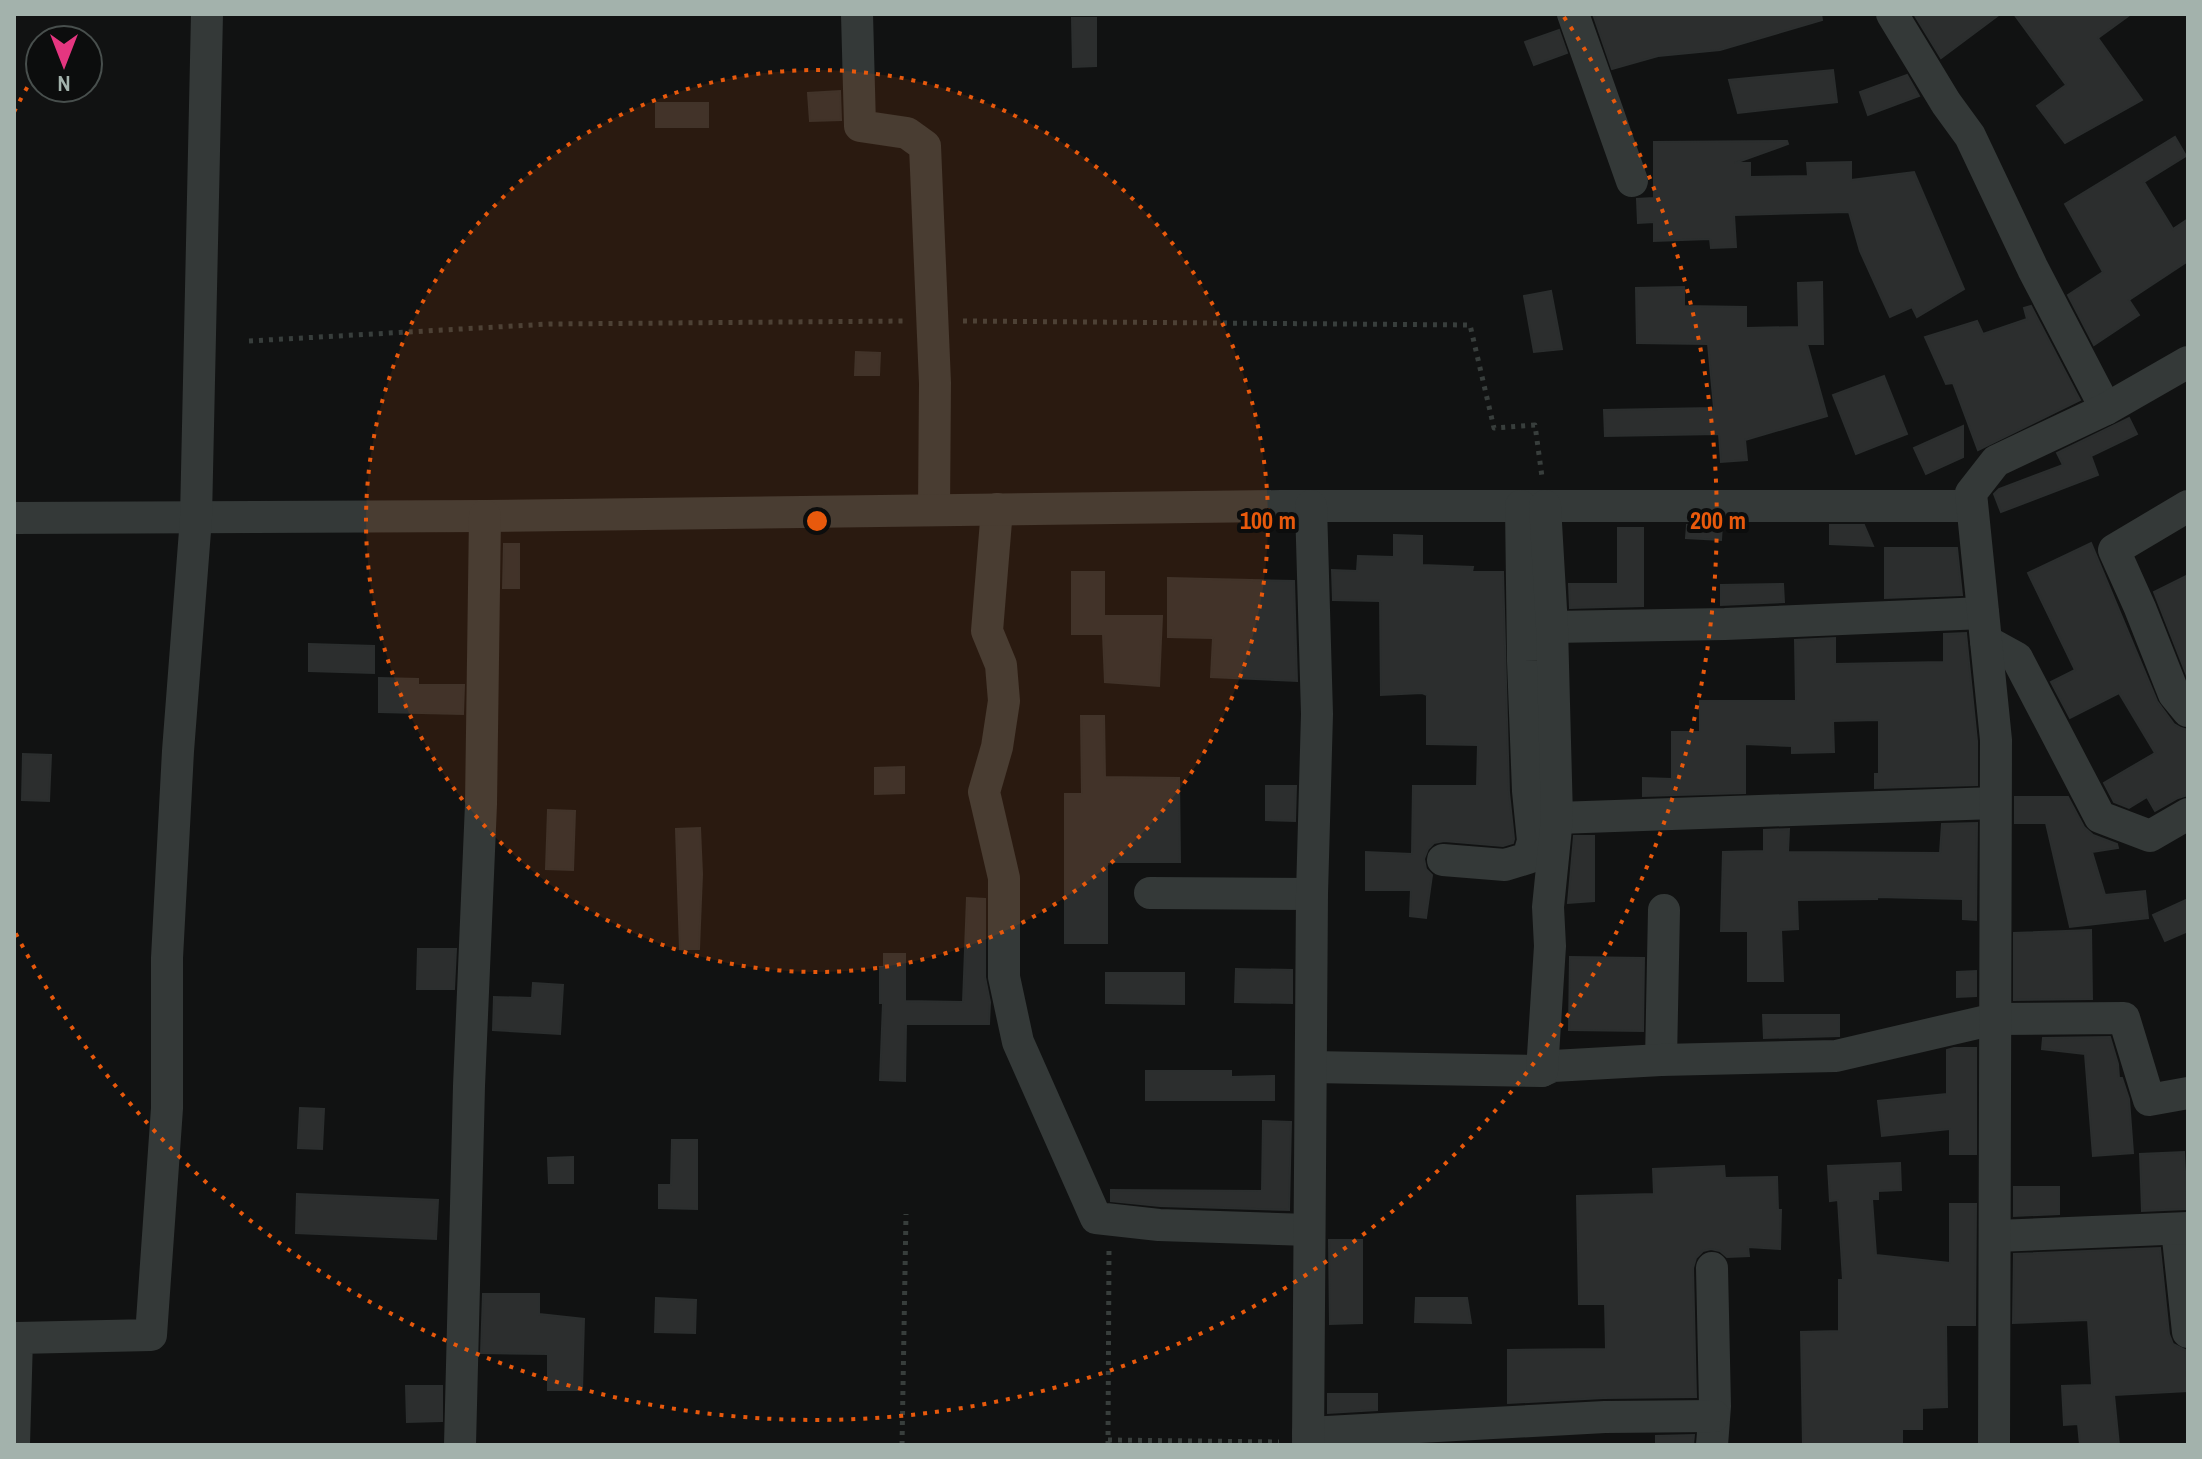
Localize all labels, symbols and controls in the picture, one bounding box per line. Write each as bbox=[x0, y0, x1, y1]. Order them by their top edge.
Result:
north arrow bbox=[24, 24, 104, 104]
text: N bbox=[57, 69, 71, 99]
text: 100 m bbox=[1240, 504, 1296, 536]
text: 200 m bbox=[1690, 504, 1746, 536]
centre of rings bbox=[803, 507, 831, 535]

